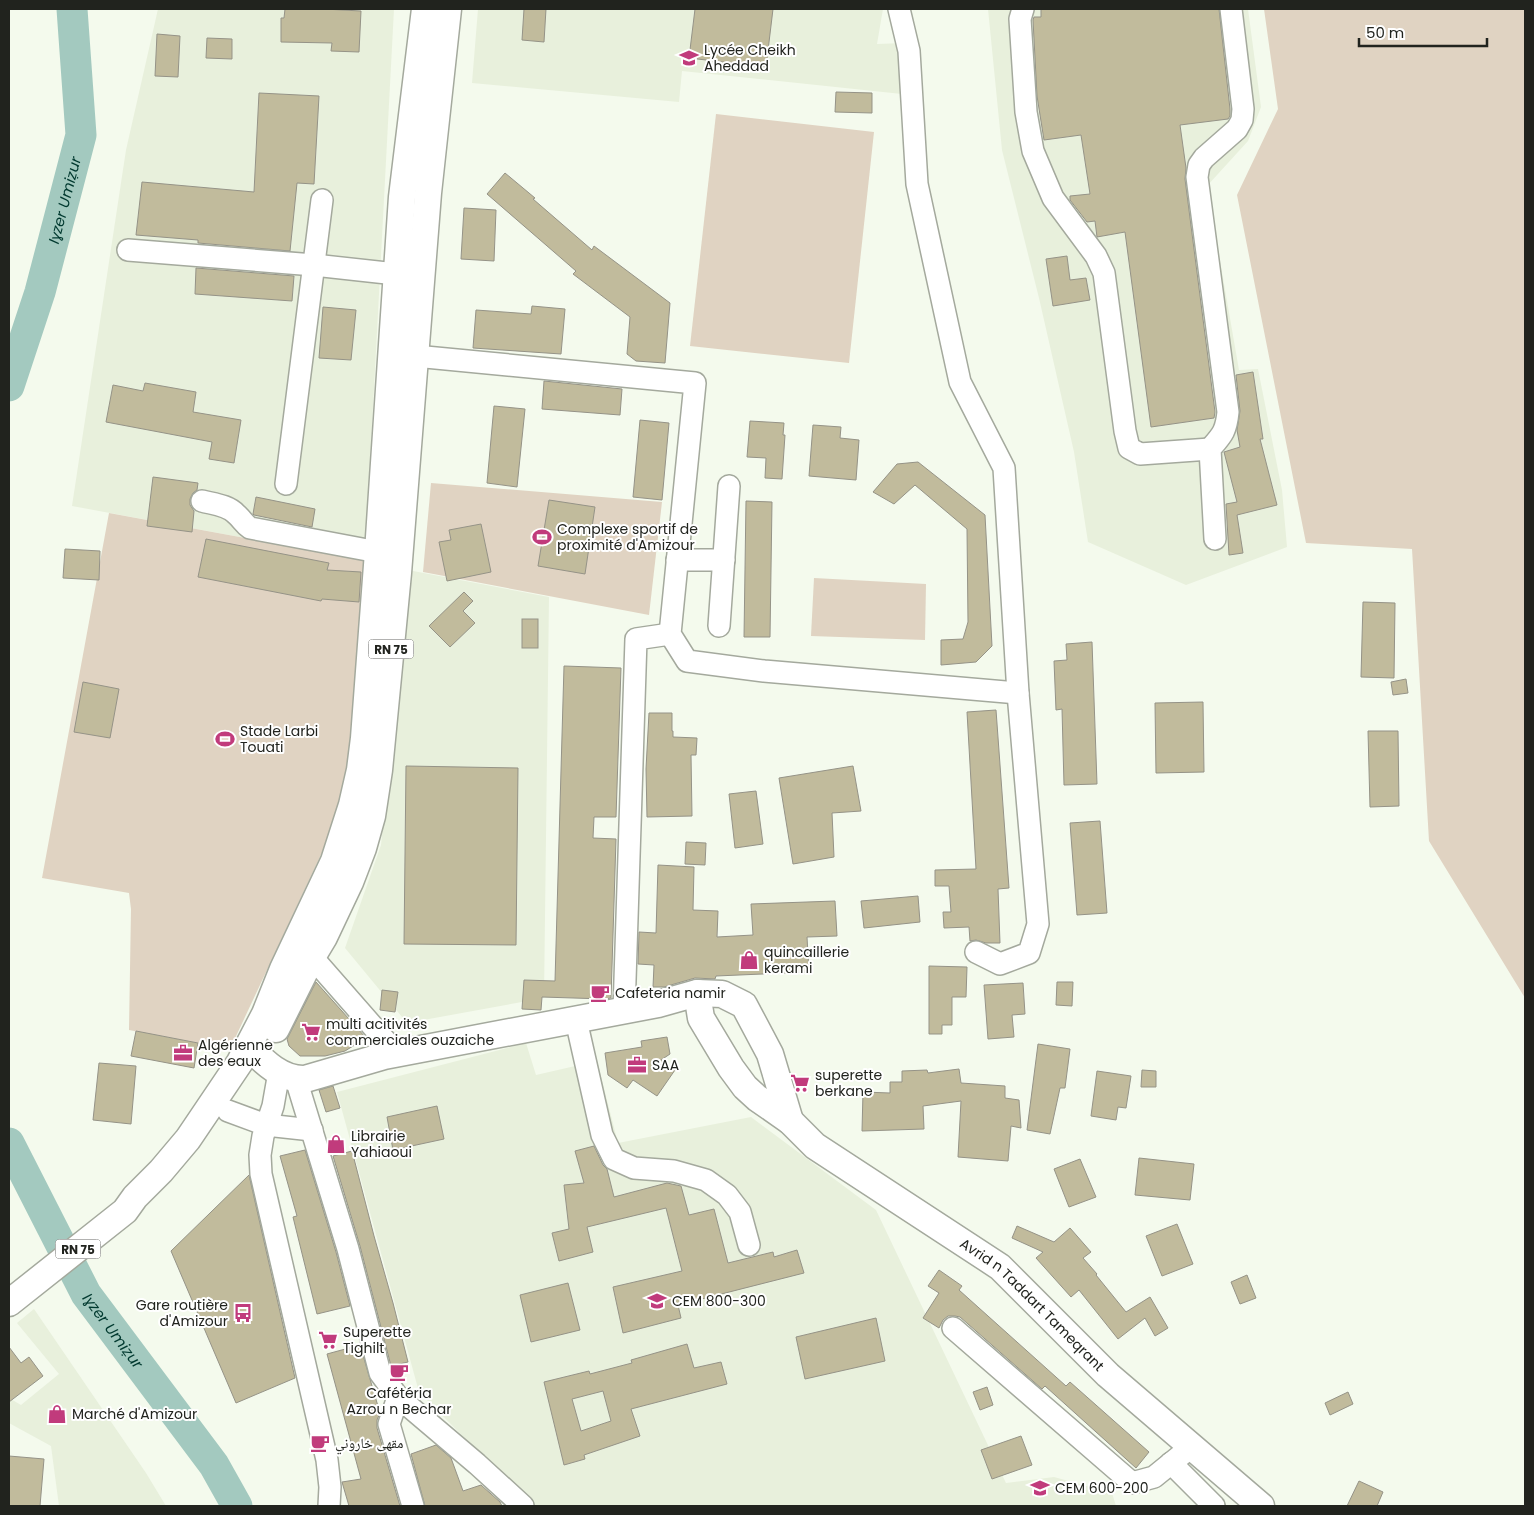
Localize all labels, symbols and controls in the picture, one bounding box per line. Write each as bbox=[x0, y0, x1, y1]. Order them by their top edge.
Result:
scale bar bbox=[1359, 15, 1486, 47]
text: 50 m bbox=[1366, 22, 1404, 43]
place label: Lycée Cheikh Aheddad bbox=[704, 40, 796, 76]
school or university icon: Lycée Cheikh Aheddad bbox=[678, 47, 700, 69]
water label: Iɣzer Umiẓur bbox=[43, 154, 86, 246]
place label: Complexe sportif de proximité d'Amizour bbox=[557, 519, 698, 555]
sports icon: Complexe sportif de proximité d'Amizour bbox=[531, 526, 553, 548]
road number: RN 75 bbox=[368, 640, 414, 659]
place label: Stade Larbi Touati bbox=[240, 721, 318, 757]
sports icon: Stade Larbi Touati bbox=[214, 728, 236, 750]
place label: quincaillerie kerami bbox=[764, 942, 849, 978]
shop icon: quincaillerie kerami bbox=[738, 949, 760, 971]
cafe icon: Cafeteria namir bbox=[589, 982, 611, 1004]
place label: Cafeteria namir bbox=[615, 983, 726, 1003]
place label: multi acitivités commerciales ouzaiche bbox=[326, 1014, 494, 1050]
supermarket icon: multi acitivités commerciales ouzaiche bbox=[300, 1021, 322, 1043]
place label: Algérienne des eaux bbox=[198, 1035, 273, 1071]
office icon: Algérienne des eaux bbox=[172, 1042, 194, 1064]
office icon: SAA bbox=[626, 1054, 648, 1076]
place label: SAA bbox=[652, 1055, 679, 1075]
place label: superette berkane bbox=[815, 1065, 883, 1101]
supermarket icon: superette berkane bbox=[789, 1072, 811, 1094]
place label: Librairie Yahiaoui bbox=[351, 1126, 412, 1162]
shop icon: Librairie Yahiaoui bbox=[325, 1133, 347, 1155]
street label: Avrid n Taddart Tameqrant bbox=[956, 1233, 1109, 1376]
road number: RN 75 bbox=[56, 1240, 100, 1258]
water label: Iɣzer Umiẓur bbox=[78, 1288, 149, 1373]
school or university icon: CEM 800-300 bbox=[646, 1290, 668, 1312]
place label: CEM 800-300 bbox=[672, 1291, 766, 1311]
place label: Gare routière d'Amizour bbox=[136, 1295, 228, 1331]
bus stop icon: Gare routière d'Amizour bbox=[232, 1302, 254, 1324]
place label: Superette Tighilt bbox=[343, 1322, 411, 1358]
supermarket icon: Superette Tighilt bbox=[317, 1329, 339, 1351]
cafe icon: Cafétéria Azrou n Bechar bbox=[388, 1361, 410, 1383]
place label: Cafétéria Azrou n Bechar bbox=[347, 1383, 451, 1419]
shop icon: Marché d'Amizour bbox=[46, 1403, 68, 1425]
place label: Marché d'Amizour bbox=[72, 1404, 197, 1424]
cafe icon: مقهى خاروني bbox=[309, 1432, 331, 1454]
place label: مقهى خاروني bbox=[335, 1433, 403, 1455]
school or university icon: CEM 600-200 bbox=[1029, 1477, 1051, 1499]
place label: CEM 600-200 bbox=[1055, 1478, 1149, 1498]

